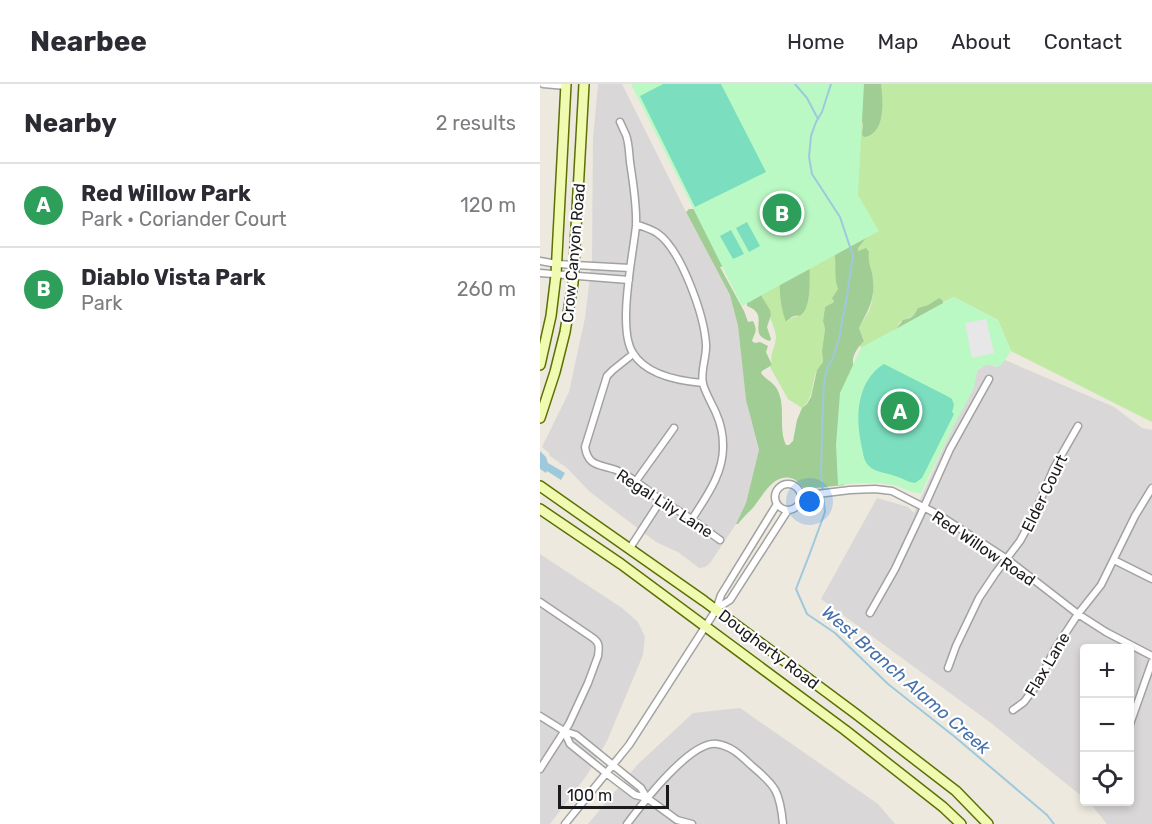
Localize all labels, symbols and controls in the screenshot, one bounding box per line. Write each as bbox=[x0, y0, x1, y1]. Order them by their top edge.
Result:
text: Nearbee bbox=[30, 25, 147, 58]
text: Home bbox=[787, 29, 844, 54]
text: Map bbox=[877, 29, 918, 54]
text: About bbox=[951, 29, 1011, 54]
text: Contact bbox=[1044, 29, 1122, 54]
text: Nearby bbox=[24, 108, 117, 139]
text: 2 results bbox=[436, 111, 516, 135]
text: Red Willow Park bbox=[81, 180, 251, 207]
street label: Crow Canyon Road bbox=[558, 182, 589, 324]
pin: B bbox=[762, 190, 802, 236]
text: A bbox=[36, 193, 51, 217]
text: 120 m bbox=[460, 193, 516, 217]
text: Park · Coriander Court bbox=[81, 207, 287, 231]
text: Diablo Vista Park bbox=[81, 264, 266, 291]
text: B bbox=[36, 277, 51, 301]
text: 260 m bbox=[457, 277, 516, 301]
text: Park bbox=[81, 291, 123, 315]
pin: A bbox=[880, 388, 920, 434]
street label: Elder Court bbox=[1018, 452, 1071, 535]
street label: Regal Lily Lane bbox=[613, 465, 717, 542]
your location bbox=[795, 487, 824, 516]
street label: Red Willow Road bbox=[929, 507, 1039, 590]
water label: West Branch Alamo Creek bbox=[817, 601, 995, 760]
street label: Dougherty Road bbox=[715, 605, 823, 693]
street label: Flax Lane bbox=[1021, 629, 1074, 700]
map controls bbox=[1080, 644, 1134, 806]
button: + bbox=[1080, 644, 1134, 698]
button: − bbox=[1080, 698, 1134, 752]
button: locate bbox=[1080, 752, 1134, 806]
scale bar bbox=[558, 782, 669, 810]
text: 100 m bbox=[567, 786, 612, 805]

